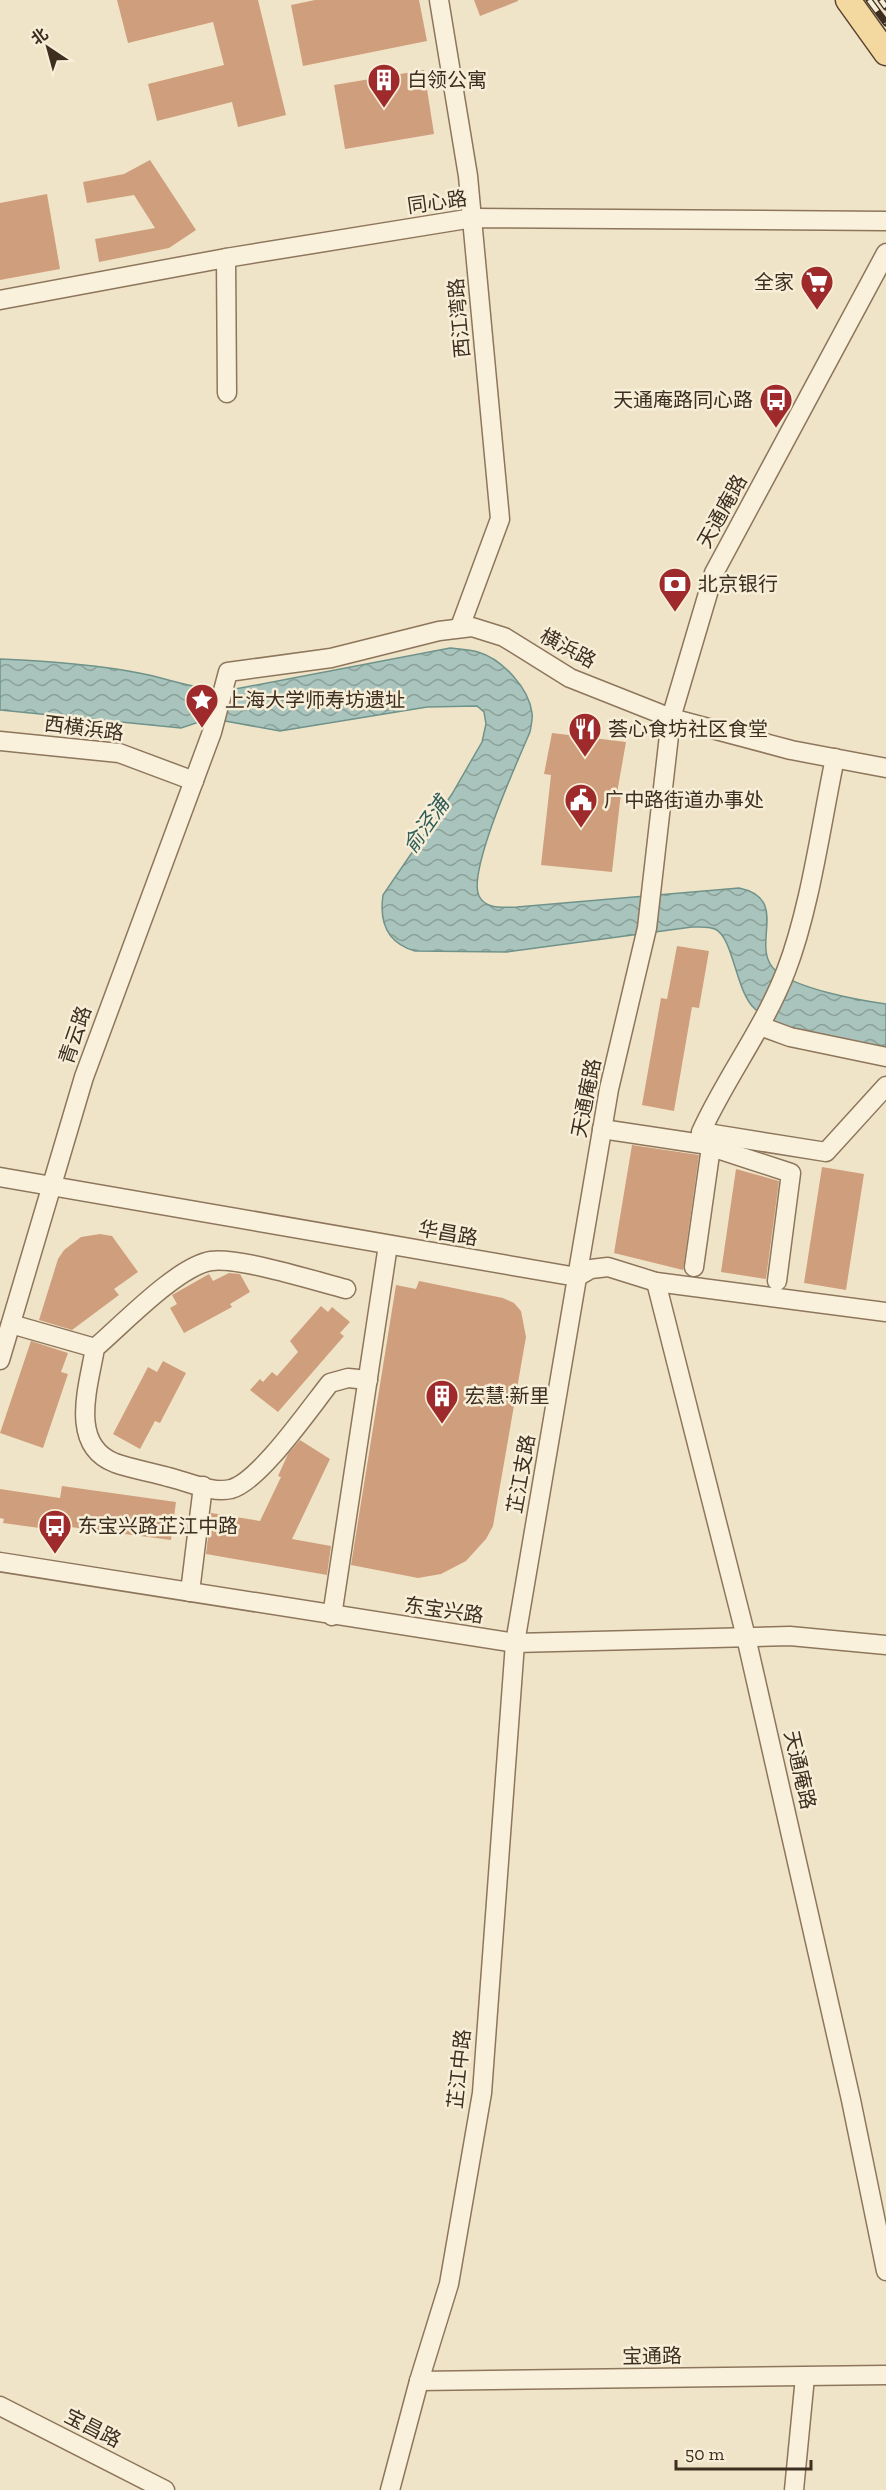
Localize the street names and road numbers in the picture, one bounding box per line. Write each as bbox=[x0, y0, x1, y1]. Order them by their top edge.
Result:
street label: 同心路 bbox=[406, 186, 468, 218]
street label: 西江湾路 bbox=[444, 277, 474, 359]
street label: 天通庵路 bbox=[692, 470, 752, 552]
street label: 横浜路 bbox=[536, 623, 600, 673]
street label: 西横浜路 bbox=[43, 711, 125, 745]
street label: 青云路 bbox=[54, 1003, 96, 1067]
street label: 天通庵路 bbox=[567, 1056, 605, 1140]
street label: 华昌路 bbox=[416, 1216, 480, 1250]
street label: 芷江支路 bbox=[502, 1433, 540, 1515]
street label: 东宝兴路 bbox=[403, 1593, 485, 1627]
street label: 天通庵路 bbox=[779, 1728, 821, 1812]
street label: 芷江中路 bbox=[443, 2028, 475, 2110]
street label: 宝通路 bbox=[622, 2343, 682, 2369]
street label: 宝昌路 bbox=[61, 2404, 125, 2452]

